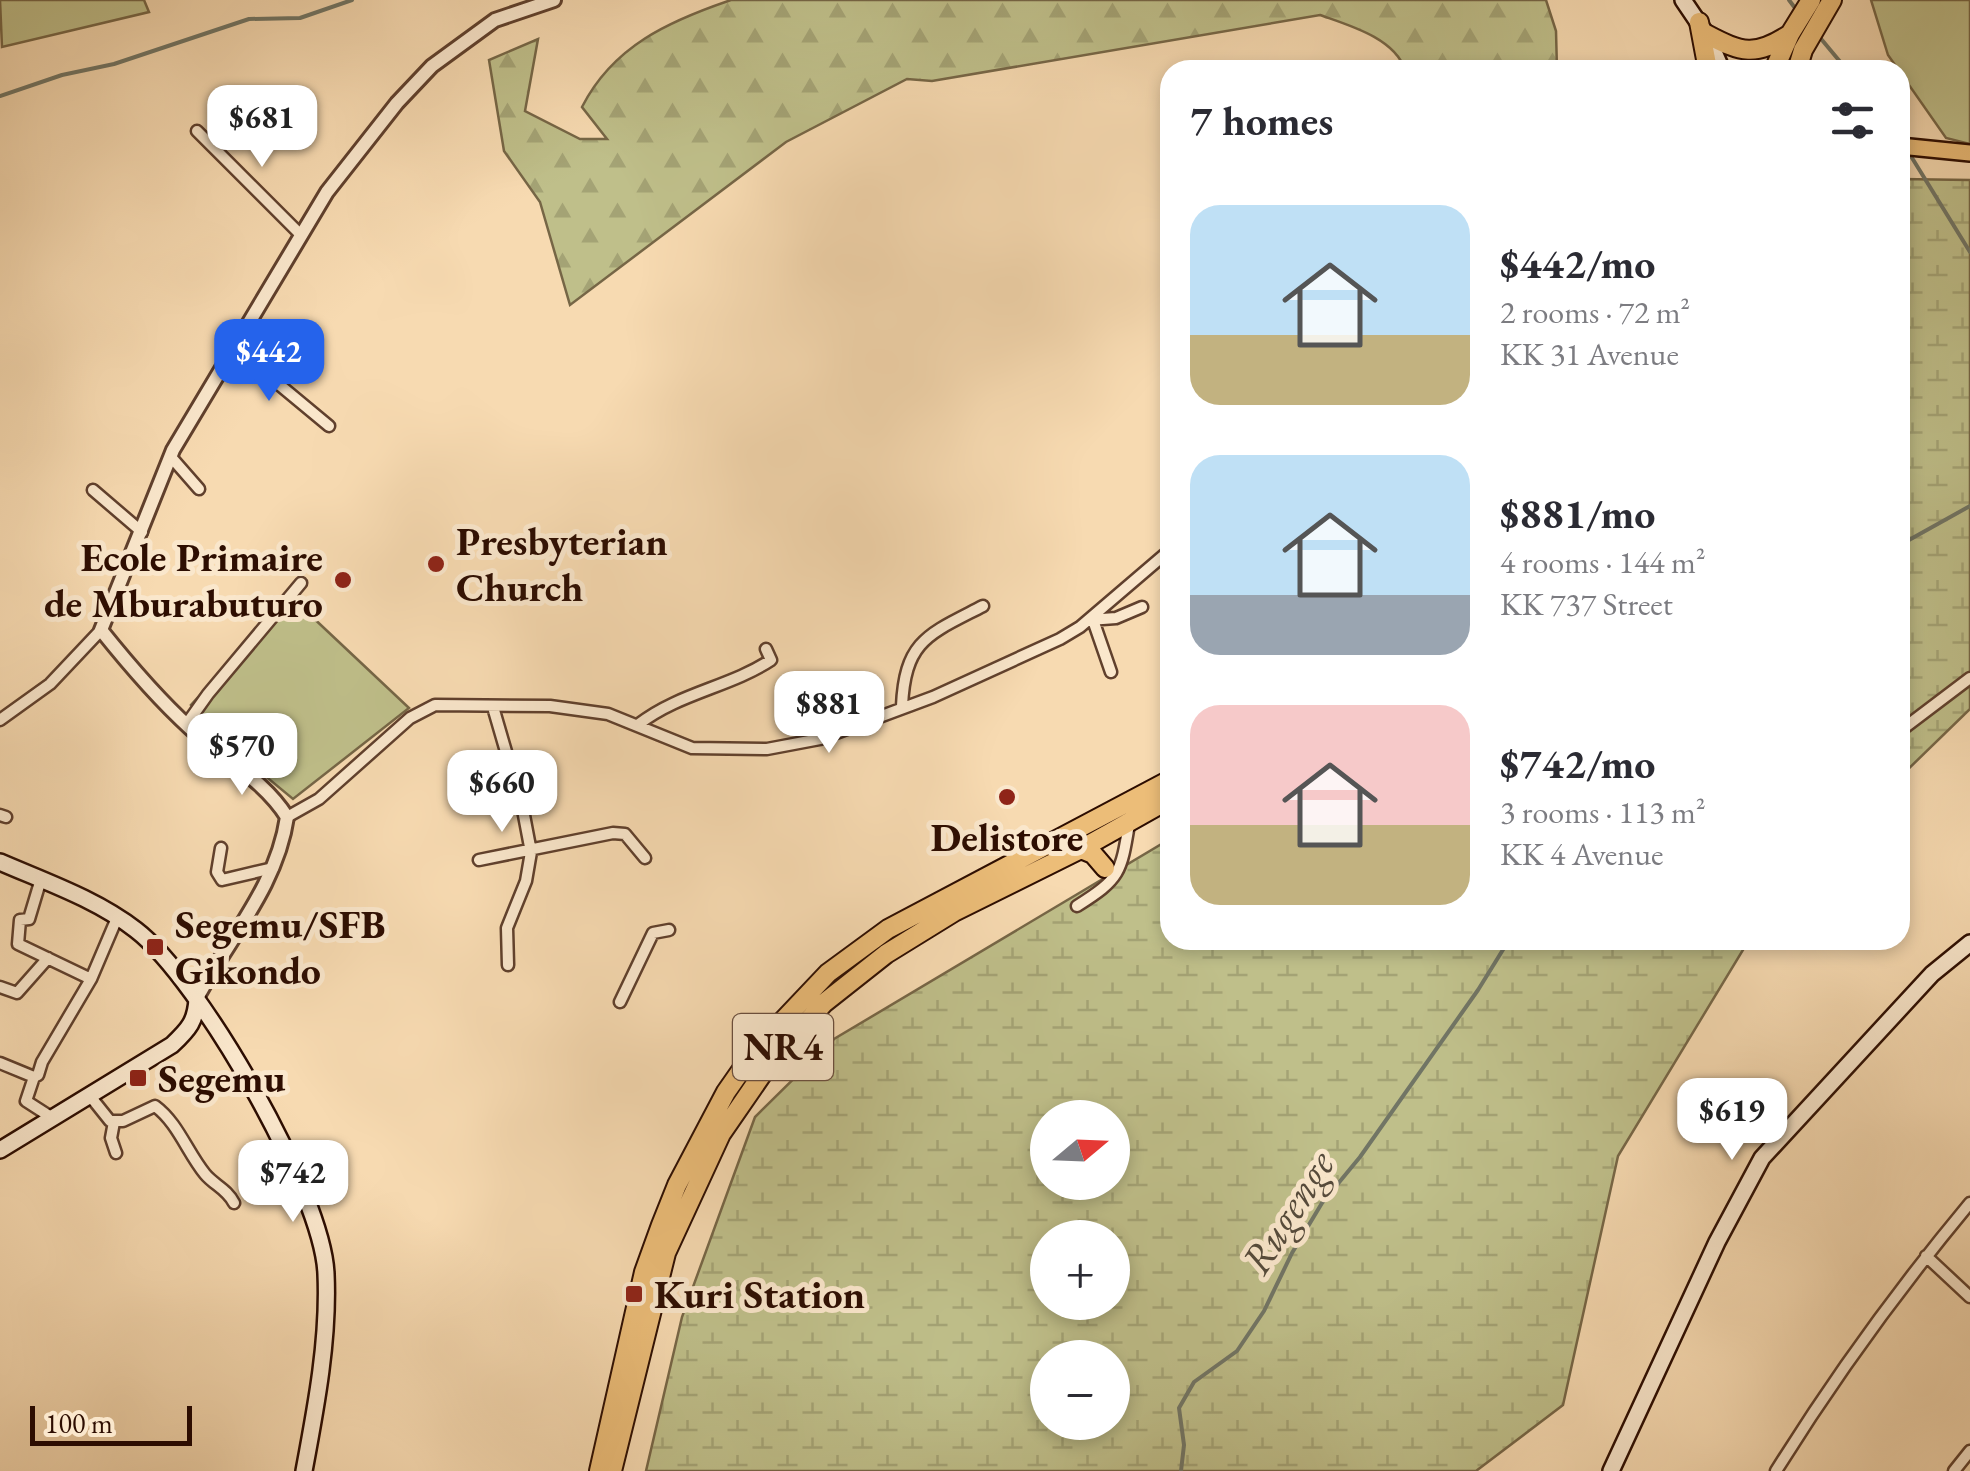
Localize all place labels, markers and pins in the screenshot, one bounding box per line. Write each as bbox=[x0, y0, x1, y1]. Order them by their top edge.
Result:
pin: $681 bbox=[203, 85, 321, 170]
pin: $442 bbox=[210, 319, 328, 404]
place label: Presbyterian Church bbox=[456, 515, 668, 613]
place label: Ecole Primaire de Mburabuturo bbox=[44, 531, 323, 629]
marker: Presbyterian Church bbox=[425, 553, 447, 575]
marker: Ecole Primaire de Mburabuturo bbox=[332, 569, 354, 591]
pin: $881 bbox=[770, 671, 888, 756]
pin: $570 bbox=[183, 713, 301, 798]
pin: $660 bbox=[443, 750, 561, 835]
marker: Delistore bbox=[996, 786, 1018, 808]
place label: Delistore bbox=[931, 811, 1083, 863]
place label: Segemu/SFB Gikondo bbox=[175, 898, 385, 996]
marker: Segemu/SFB Gikondo bbox=[144, 936, 166, 958]
place label: Segemu bbox=[158, 1052, 286, 1104]
marker: Segemu bbox=[127, 1067, 149, 1089]
pin: $619 bbox=[1673, 1078, 1791, 1163]
pin: $742 bbox=[234, 1140, 352, 1225]
place label: Kuri Station bbox=[654, 1268, 865, 1320]
marker: Kuri Station bbox=[623, 1283, 645, 1305]

